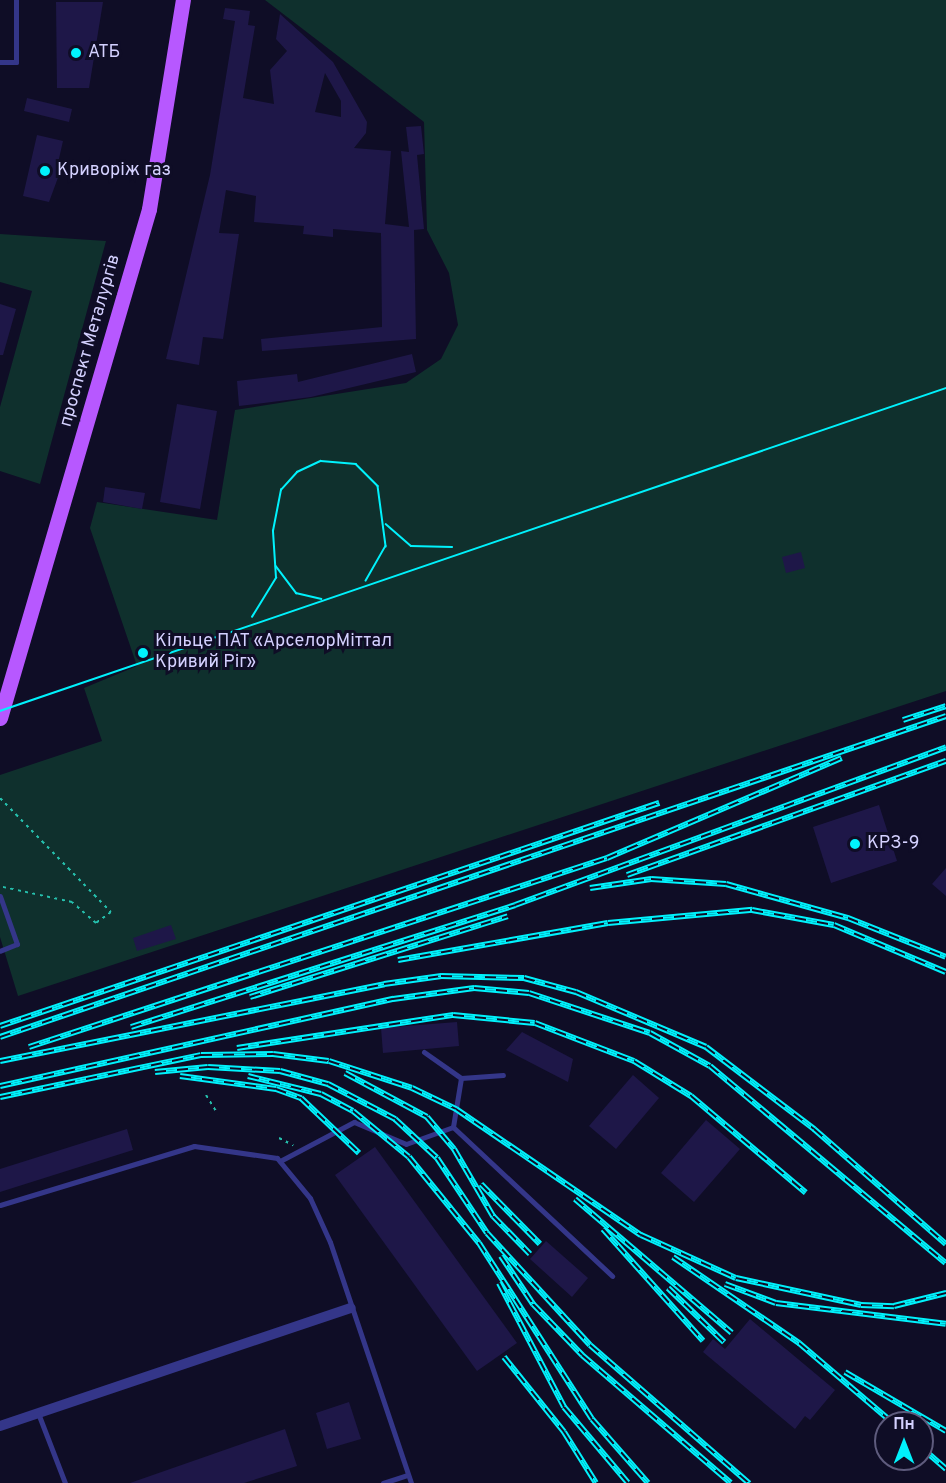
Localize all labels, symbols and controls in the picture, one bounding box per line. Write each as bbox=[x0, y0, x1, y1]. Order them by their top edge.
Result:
place label: АТБ bbox=[88, 42, 120, 64]
marker: АТБ bbox=[69, 46, 83, 60]
place label: Криворіж газ bbox=[57, 160, 171, 182]
marker: Криворіж газ bbox=[38, 164, 52, 178]
street label: проспект Металургів bbox=[56, 252, 126, 430]
place label: Кільце ПАТ «АрселорМіттал Кривий Ріг» bbox=[155, 632, 393, 674]
marker: Кільце ПАТ «АрселорМіттал Кривий Ріг» bbox=[136, 646, 150, 660]
place label: КРЗ-9 bbox=[867, 833, 919, 855]
marker: КРЗ-9 bbox=[848, 837, 862, 851]
north arrow bbox=[874, 1411, 934, 1471]
text: Пн bbox=[893, 1415, 915, 1435]

